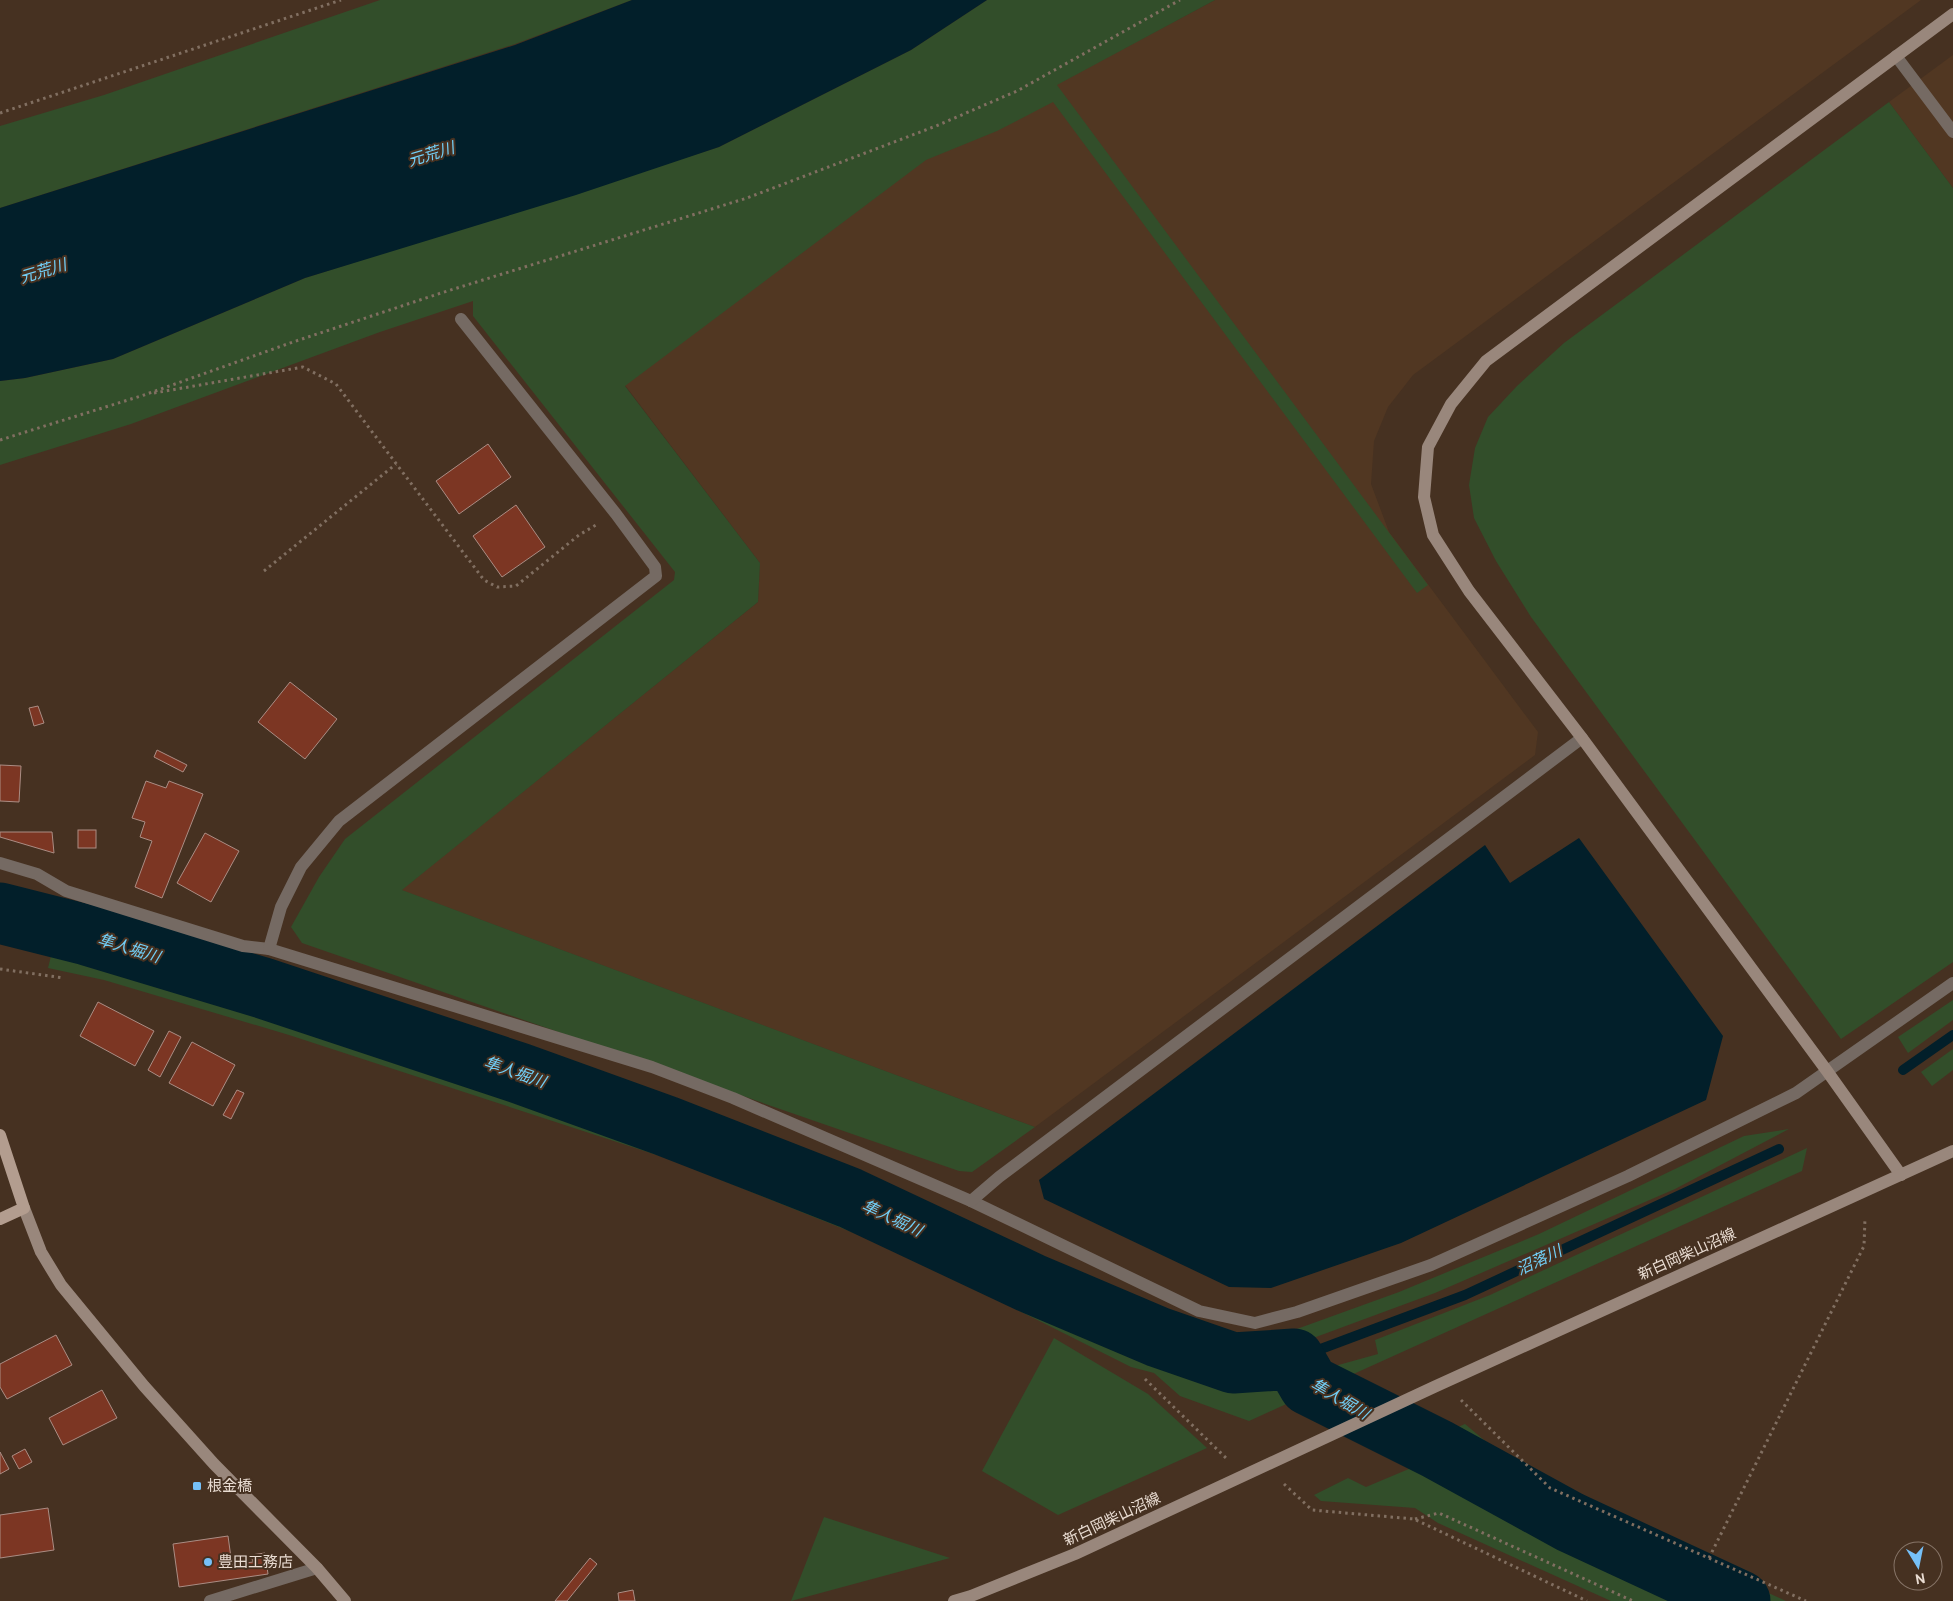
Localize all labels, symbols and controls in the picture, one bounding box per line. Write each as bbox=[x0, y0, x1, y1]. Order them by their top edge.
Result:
water label: 元荒川 bbox=[405, 137, 459, 170]
water label: 元荒川 bbox=[17, 254, 71, 287]
water label: 隼人堀川 bbox=[96, 930, 164, 967]
water label: 隼人堀川 bbox=[482, 1053, 550, 1092]
water label: 隼人堀川 bbox=[859, 1196, 927, 1241]
street label: 新白岡柴山沼線 bbox=[1635, 1224, 1739, 1284]
water label: 沼落川 bbox=[1513, 1240, 1567, 1279]
water label: 隼人堀川 bbox=[1308, 1375, 1374, 1424]
place label: 根金橋 bbox=[207, 1477, 252, 1495]
marker: 根金橋 bbox=[191, 1480, 203, 1492]
street label: 新白岡柴山沼線 bbox=[1061, 1489, 1163, 1549]
north arrow bbox=[1893, 1541, 1943, 1591]
place label: 豊田工務店 bbox=[218, 1553, 293, 1571]
marker: 豊田工務店 bbox=[202, 1556, 214, 1568]
text: N bbox=[1914, 1569, 1927, 1589]

